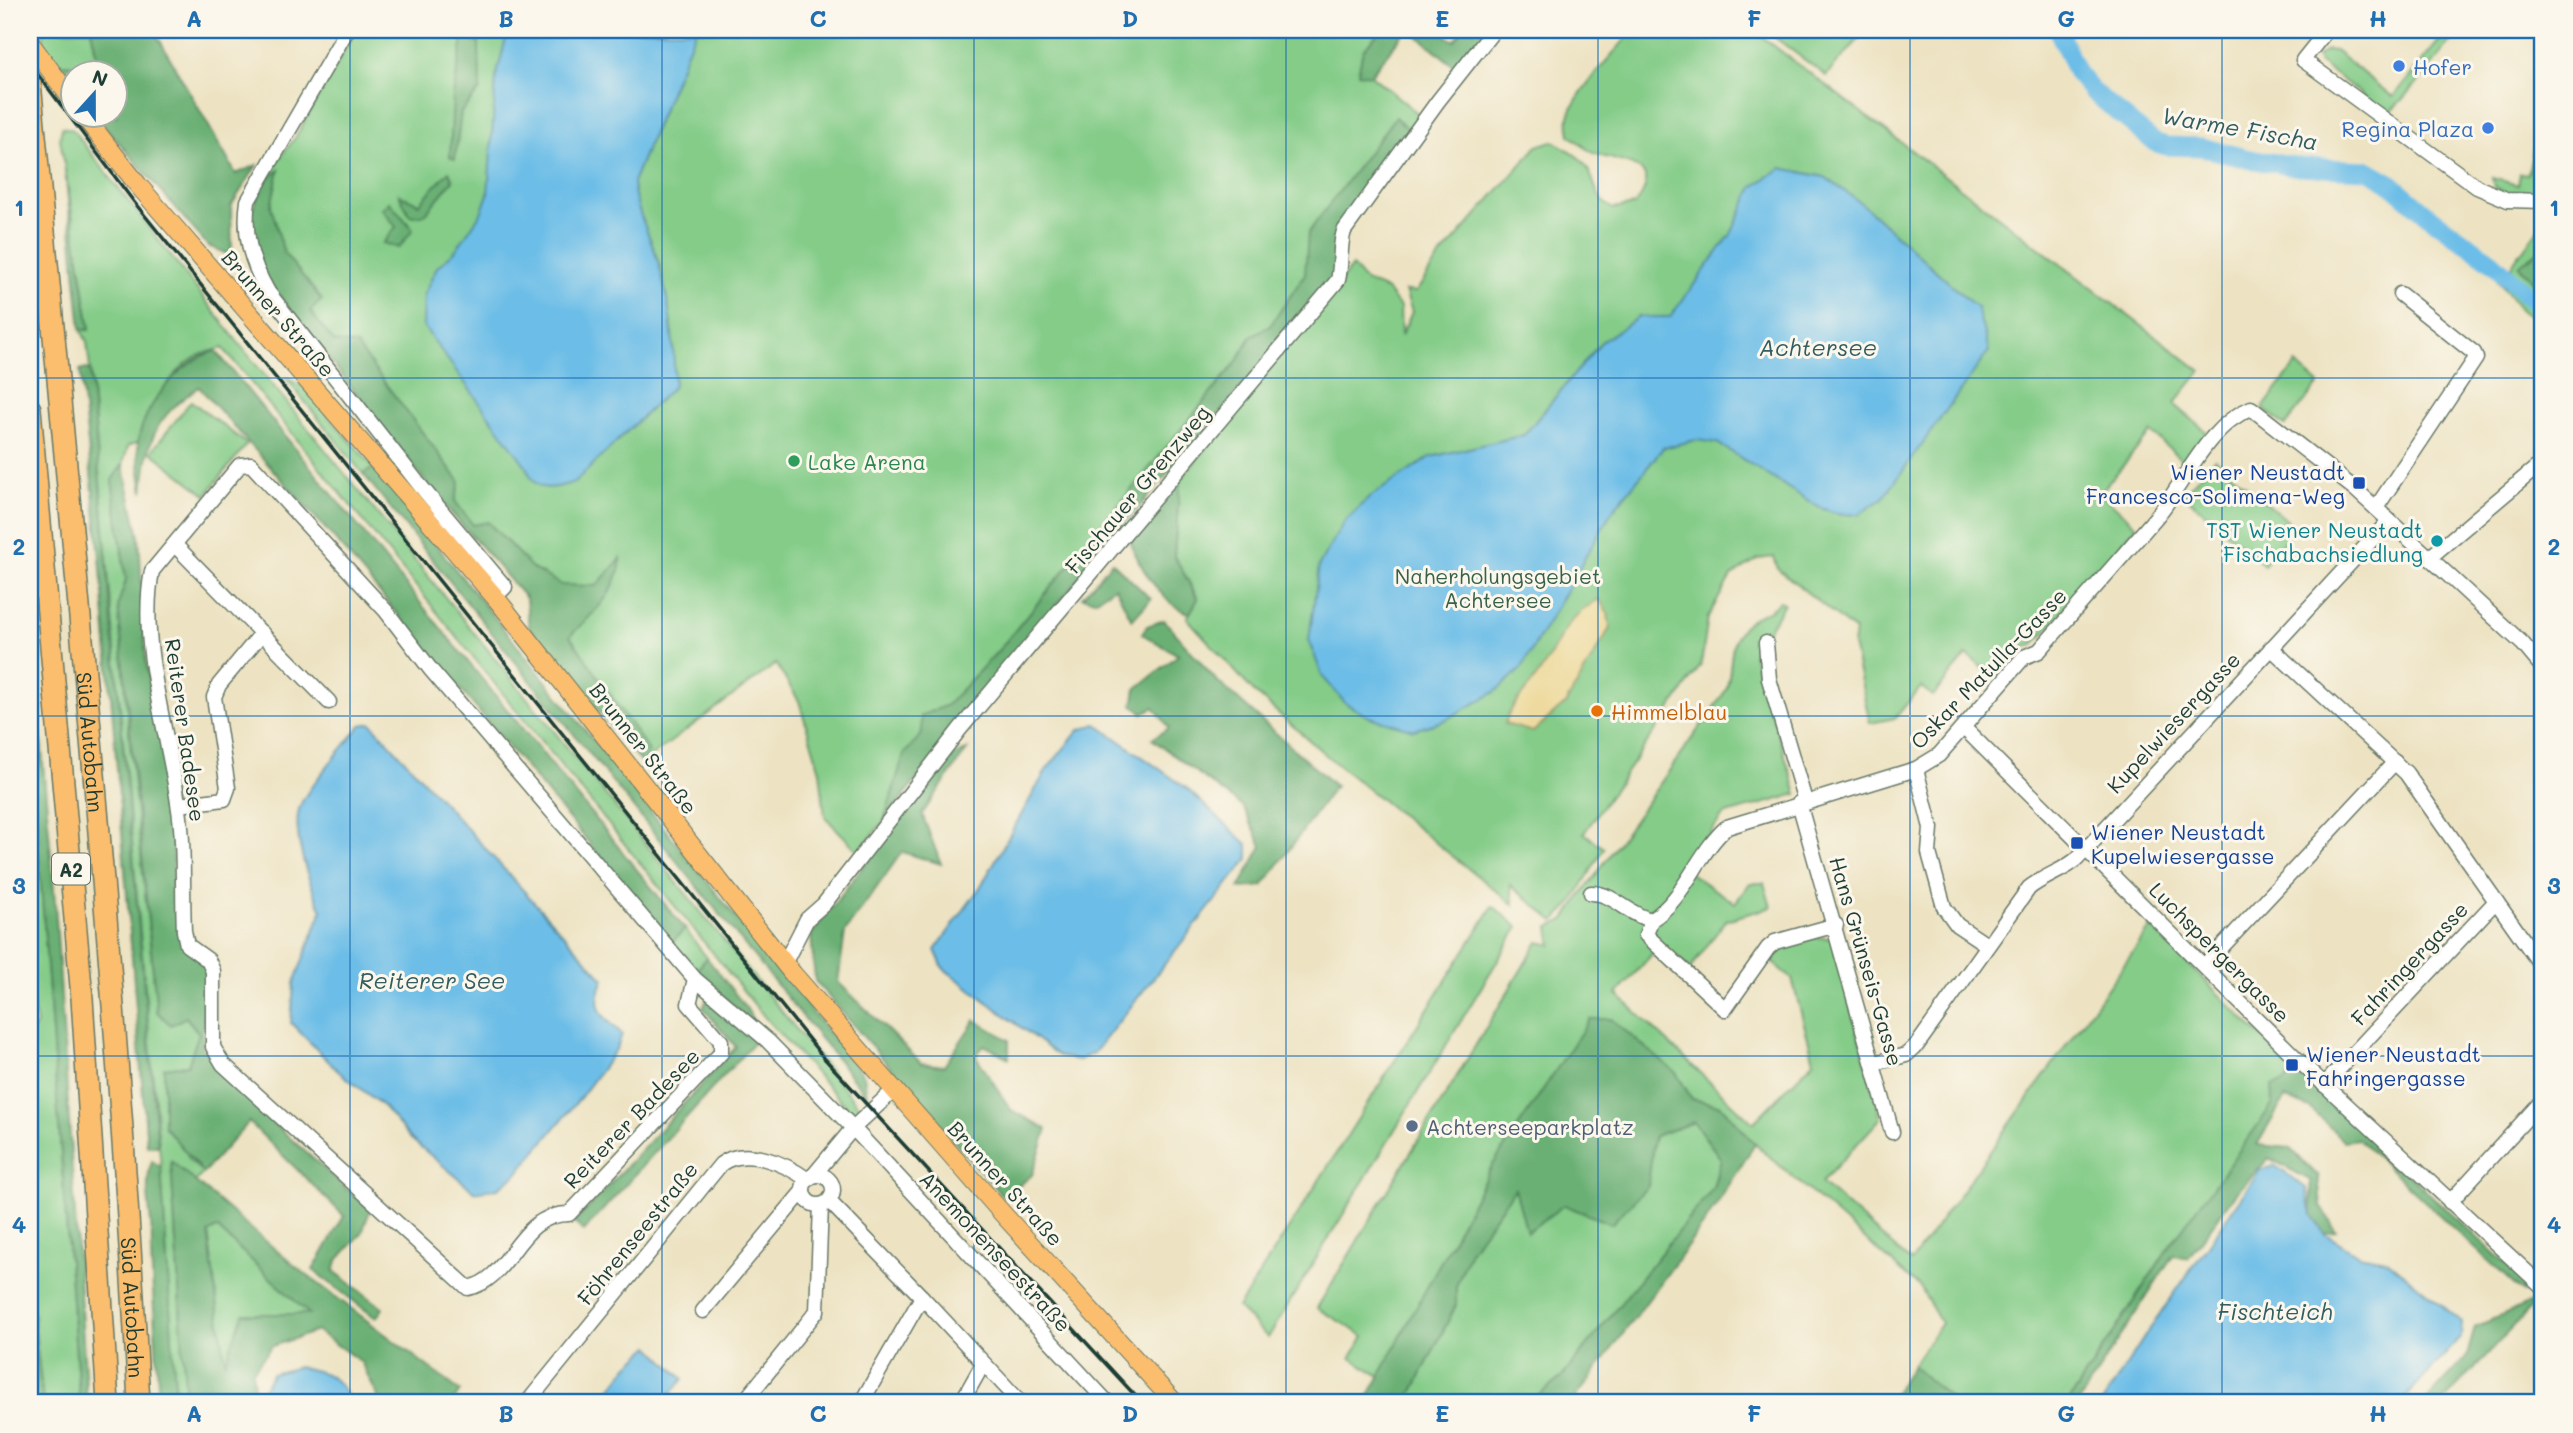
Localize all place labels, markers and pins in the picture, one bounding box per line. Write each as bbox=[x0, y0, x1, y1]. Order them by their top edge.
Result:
place label: Hofer bbox=[2413, 53, 2472, 80]
marker: Hofer bbox=[2391, 58, 2407, 74]
place label: Regina Plaza bbox=[2342, 115, 2474, 142]
marker: Regina Plaza bbox=[2480, 120, 2496, 136]
place label: Lake Arena bbox=[808, 448, 926, 475]
marker: Lake Arena bbox=[786, 453, 802, 469]
place label: Wiener Neustadt Francesco-Solimena-Weg bbox=[2086, 458, 2345, 509]
marker: Wiener Neustadt Francesco-Solimena-Weg bbox=[2351, 475, 2367, 491]
place label: TST Wiener Neustadt Fischabachsiedlung bbox=[2206, 516, 2423, 567]
marker: TST Wiener Neustadt Fischabachsiedlung bbox=[2429, 533, 2445, 549]
place label: Himmelblau bbox=[1611, 698, 1727, 725]
marker: Himmelblau bbox=[1589, 703, 1605, 719]
place label: Wiener Neustadt Kupelwiesergasse bbox=[2091, 818, 2275, 869]
marker: Wiener Neustadt Kupelwiesergasse bbox=[2069, 835, 2085, 851]
place label: Wiener Neustadt Fahringergasse bbox=[2306, 1040, 2481, 1091]
marker: Wiener Neustadt Fahringergasse bbox=[2284, 1057, 2300, 1073]
place label: Achterseeparkplatz bbox=[1426, 1113, 1634, 1140]
marker: Achterseeparkplatz bbox=[1404, 1118, 1420, 1134]

